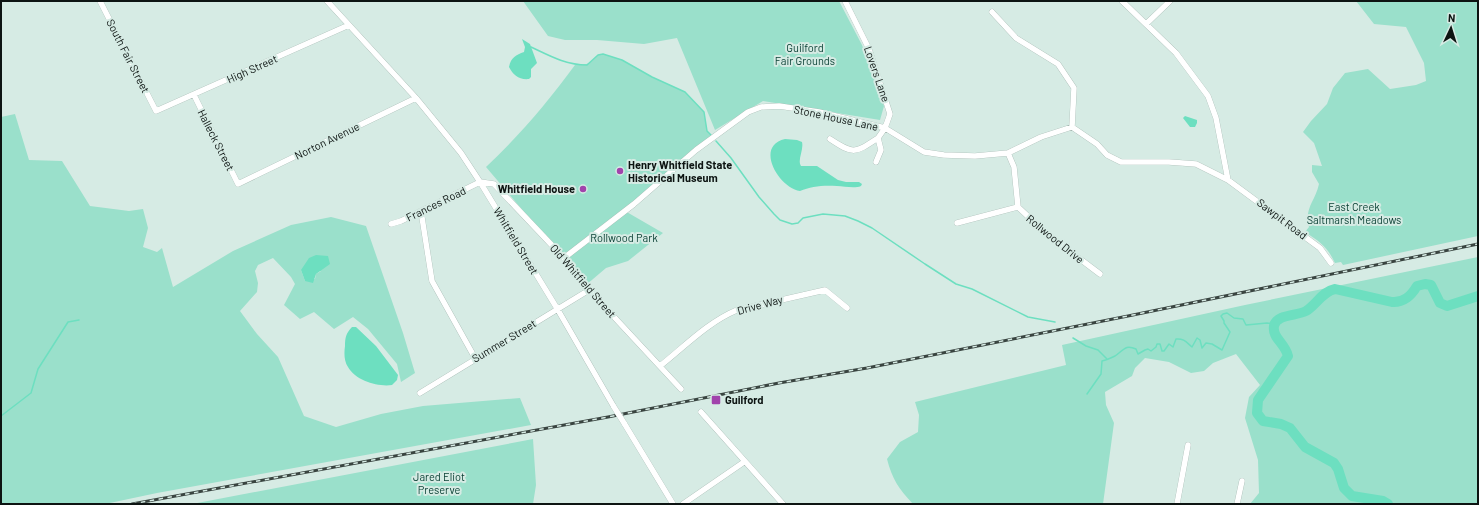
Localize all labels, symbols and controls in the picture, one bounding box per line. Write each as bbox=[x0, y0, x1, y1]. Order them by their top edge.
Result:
north arrow bbox=[1431, 8, 1471, 48]
text: N bbox=[1448, 11, 1456, 24]
street label: South Fair Street bbox=[104, 17, 153, 95]
park label: Guilford Fair Grounds bbox=[775, 41, 835, 67]
street label: Lovers Lane bbox=[862, 44, 893, 103]
street label: High Street bbox=[224, 52, 279, 85]
street label: Stone House Lane bbox=[793, 102, 880, 133]
street label: Halleck Street bbox=[195, 107, 237, 173]
street label: Norton Avenue bbox=[292, 119, 361, 162]
place label: Henry Whitfield State Historical Museum bbox=[628, 158, 732, 184]
marker: Henry Whitfield State Historical Museum bbox=[615, 166, 625, 176]
place label: Whitfield House bbox=[498, 182, 575, 195]
street label: Frances Road bbox=[404, 183, 468, 224]
marker: Whitfield House bbox=[578, 184, 588, 194]
street label: Sawpit Road bbox=[1255, 196, 1310, 242]
park label: East Creek Saltmarsh Meadows bbox=[1307, 200, 1401, 226]
street label: Whitfield Street bbox=[491, 205, 542, 277]
street label: Rollwood Drive bbox=[1024, 211, 1087, 266]
park label: Rollwood Park bbox=[590, 231, 658, 244]
street label: Old Whitfield Street bbox=[548, 241, 619, 320]
street label: Drive Way bbox=[736, 292, 784, 317]
street label: Summer Street bbox=[469, 316, 538, 365]
place label: Guilford bbox=[725, 393, 764, 406]
marker: Guilford bbox=[710, 394, 722, 406]
park label: Jared Eliot Preserve bbox=[413, 470, 465, 496]

